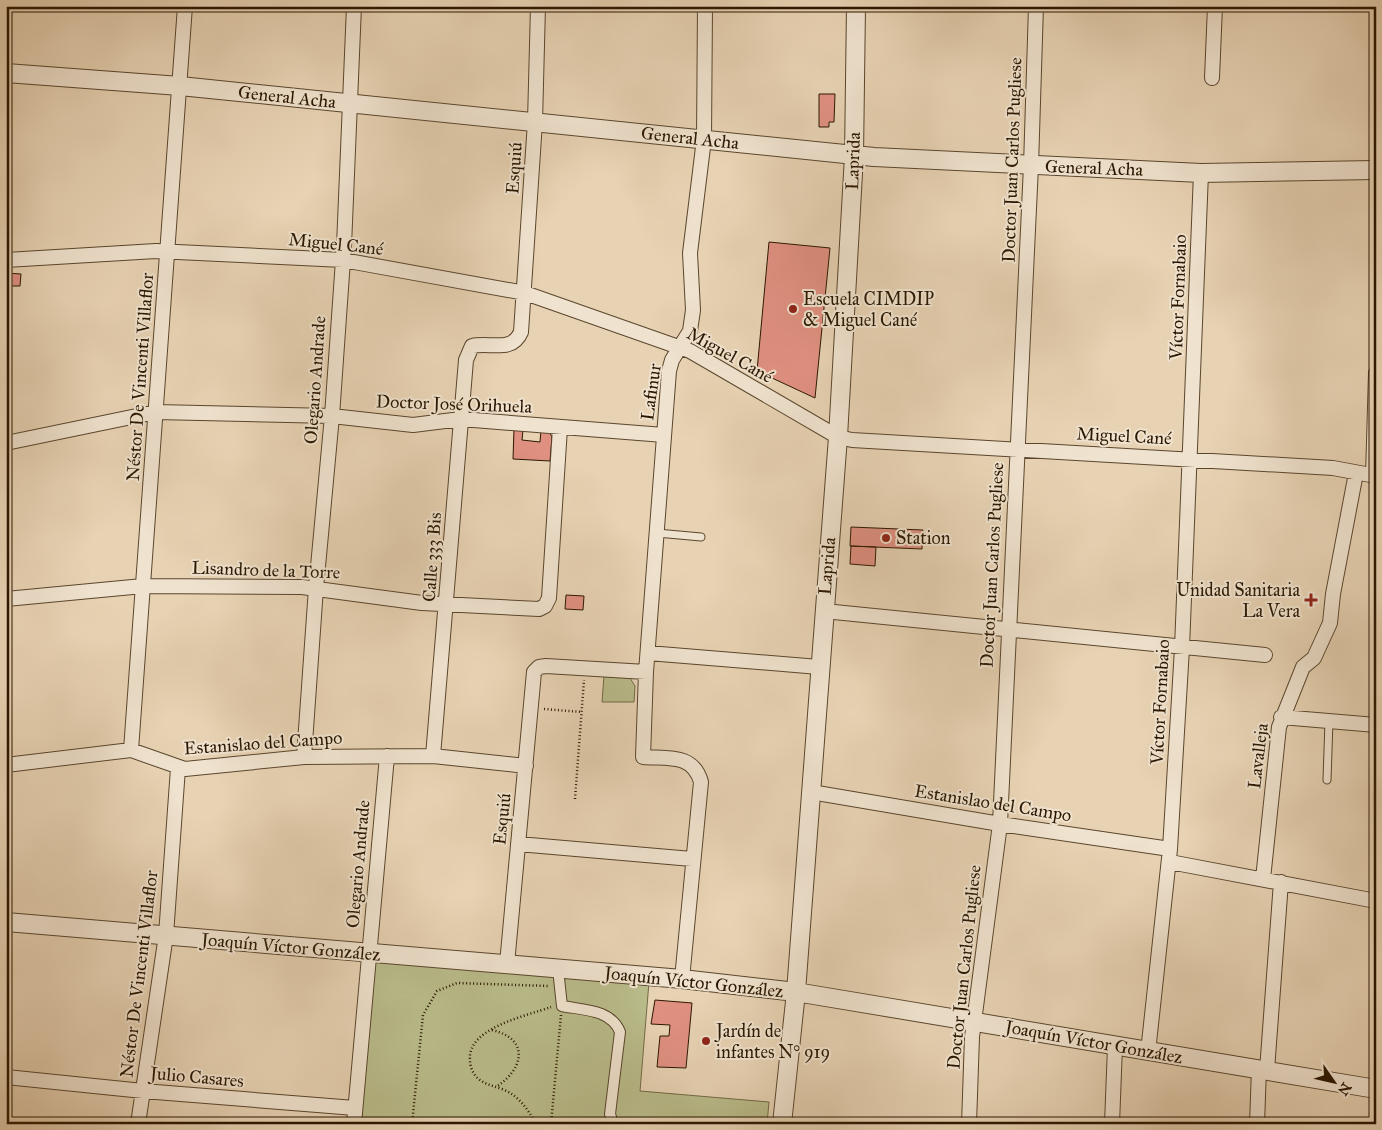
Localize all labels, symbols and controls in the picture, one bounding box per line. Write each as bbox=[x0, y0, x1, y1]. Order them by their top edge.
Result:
street label: Doctor Juan Carlos Pugliese bbox=[997, 57, 1028, 263]
street label: General Acha bbox=[237, 81, 337, 113]
street label: General Acha bbox=[640, 122, 740, 154]
street label: Laprida bbox=[841, 131, 865, 190]
street label: Esquiú bbox=[501, 141, 528, 195]
street label: General Acha bbox=[1045, 155, 1144, 181]
street label: Miguel Cané bbox=[287, 228, 385, 261]
street label: Víctor Fornabaio bbox=[1165, 234, 1191, 361]
street label: Néstor De Vincenti Villaflor bbox=[122, 272, 158, 482]
place label: Escuela CIMDIP & Miguel Cané bbox=[803, 288, 934, 332]
marker: Escuela CIMDIP & Miguel Cané bbox=[787, 303, 799, 315]
street label: Olegario Andrade bbox=[300, 315, 331, 445]
street label: Miguel Cané bbox=[683, 322, 777, 389]
street label: Lafinur bbox=[636, 362, 666, 422]
street label: Doctor José Orihuela bbox=[376, 390, 533, 419]
street label: Miguel Cané bbox=[1076, 423, 1173, 450]
street label: Doctor Juan Carlos Pugliese bbox=[976, 462, 1009, 668]
street label: Calle 333 Bis bbox=[418, 511, 446, 603]
place label: Station bbox=[896, 527, 951, 549]
marker: Station bbox=[880, 532, 892, 544]
street label: Laprida bbox=[814, 536, 841, 596]
street label: Lisandro de la Torre bbox=[191, 556, 341, 584]
place label: Unidad Sanitaria La Vera bbox=[1176, 579, 1300, 622]
marker: Unidad Sanitaria La Vera bbox=[1304, 593, 1318, 607]
street label: Víctor Fornabaio bbox=[1146, 639, 1174, 766]
street label: Lavalleja bbox=[1243, 721, 1273, 790]
street label: Estanislao del Campo bbox=[183, 726, 343, 760]
street label: Estanislao del Campo bbox=[913, 780, 1073, 826]
street label: Esquiú bbox=[488, 792, 517, 846]
street label: Olegario Andrade bbox=[341, 799, 376, 929]
street label: Doctor Juan Carlos Pugliese bbox=[942, 864, 987, 1070]
street label: Néstor De Vincenti Villaflor bbox=[115, 869, 163, 1079]
street label: Joaquín Víctor González bbox=[198, 928, 381, 967]
street label: Joaquín Víctor González bbox=[601, 961, 785, 1003]
street label: Joaquín Víctor González bbox=[1001, 1015, 1184, 1069]
place label: Jardín de infantes N° 919 bbox=[714, 1020, 830, 1063]
marker: Jardín de infantes N° 919 bbox=[700, 1035, 712, 1047]
north arrow bbox=[1310, 1058, 1360, 1108]
street label: Julio Casares bbox=[147, 1062, 245, 1093]
text: N bbox=[1334, 1079, 1355, 1099]

